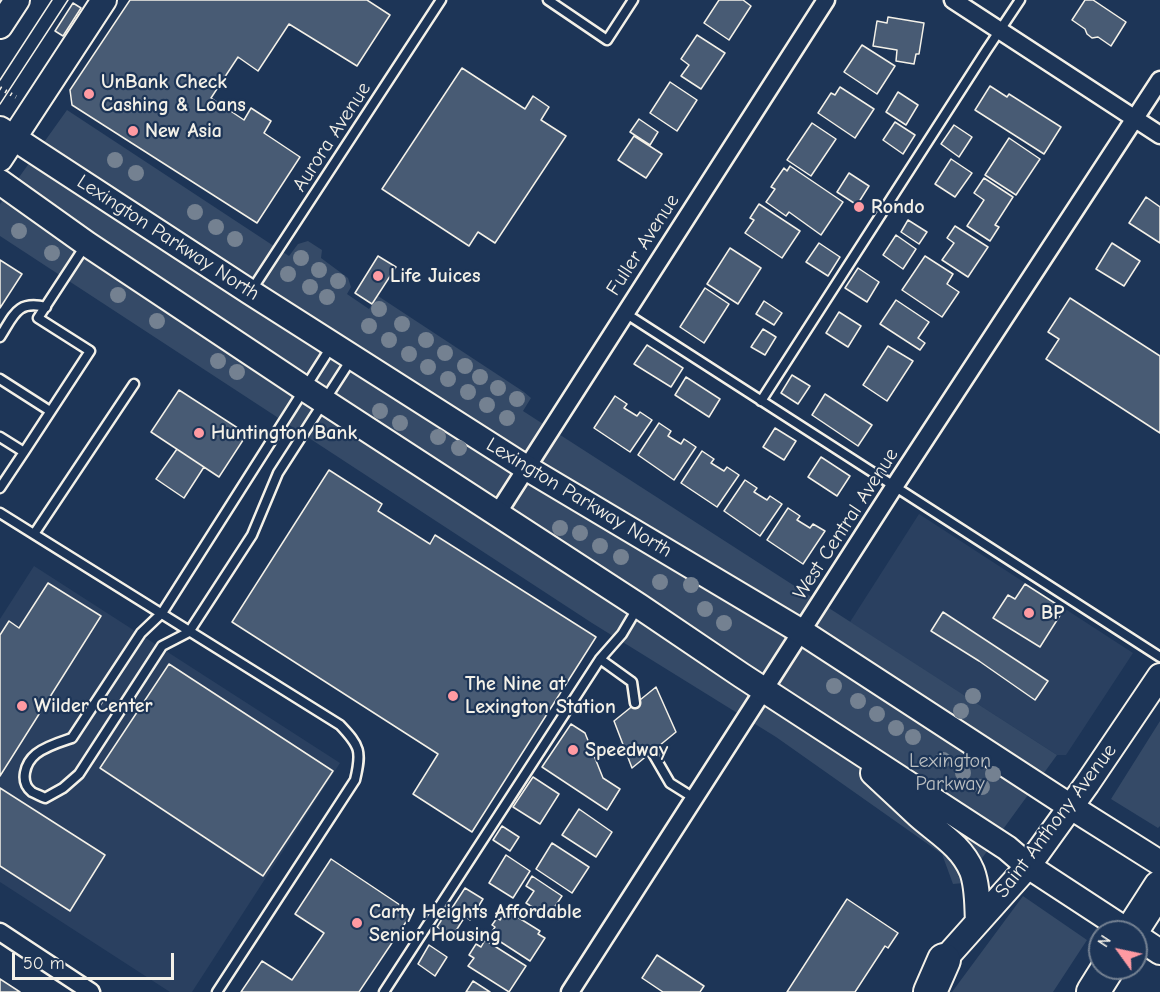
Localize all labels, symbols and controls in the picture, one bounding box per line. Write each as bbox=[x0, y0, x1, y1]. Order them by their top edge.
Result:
place label: UnBank Check Cashing & Loans bbox=[101, 70, 246, 117]
street label: Aurora Avenue bbox=[288, 78, 376, 196]
marker: UnBank Check Cashing & Loans bbox=[82, 87, 96, 101]
place label: New Asia bbox=[145, 119, 222, 143]
marker: New Asia bbox=[126, 124, 140, 138]
street label: Lexington Parkway North bbox=[72, 170, 264, 306]
street label: Fuller Avenue bbox=[601, 190, 685, 300]
place label: Rondo bbox=[871, 195, 925, 219]
marker: Rondo bbox=[852, 200, 866, 214]
place label: Life Juices bbox=[390, 264, 480, 288]
marker: Life Juices bbox=[371, 269, 385, 283]
place label: Huntington Bank bbox=[211, 421, 357, 445]
marker: Huntington Bank bbox=[192, 426, 206, 440]
street label: Lexington Parkway North bbox=[482, 433, 676, 563]
street label: West Central Avenue bbox=[788, 444, 904, 604]
place label: BP bbox=[1041, 601, 1064, 625]
marker: BP bbox=[1022, 606, 1036, 620]
place label: The Nine at Lexington Station bbox=[465, 672, 616, 719]
marker: The Nine at Lexington Station bbox=[446, 689, 460, 703]
place label: Wilder Center bbox=[34, 694, 153, 718]
marker: Wilder Center bbox=[15, 699, 29, 713]
place label: Speedway bbox=[585, 738, 668, 762]
street label: Saint Anthony Avenue bbox=[990, 739, 1122, 903]
marker: Speedway bbox=[566, 743, 580, 757]
park label: Lexington Parkway bbox=[909, 749, 991, 796]
place label: Carty Heights Affordable Senior Housing bbox=[369, 900, 582, 947]
marker: Carty Heights Affordable Senior Housing bbox=[350, 916, 364, 930]
north arrow bbox=[1088, 920, 1148, 980]
text: N bbox=[1094, 932, 1115, 951]
scale bar bbox=[15, 941, 177, 979]
text: 50 m bbox=[23, 953, 65, 974]

